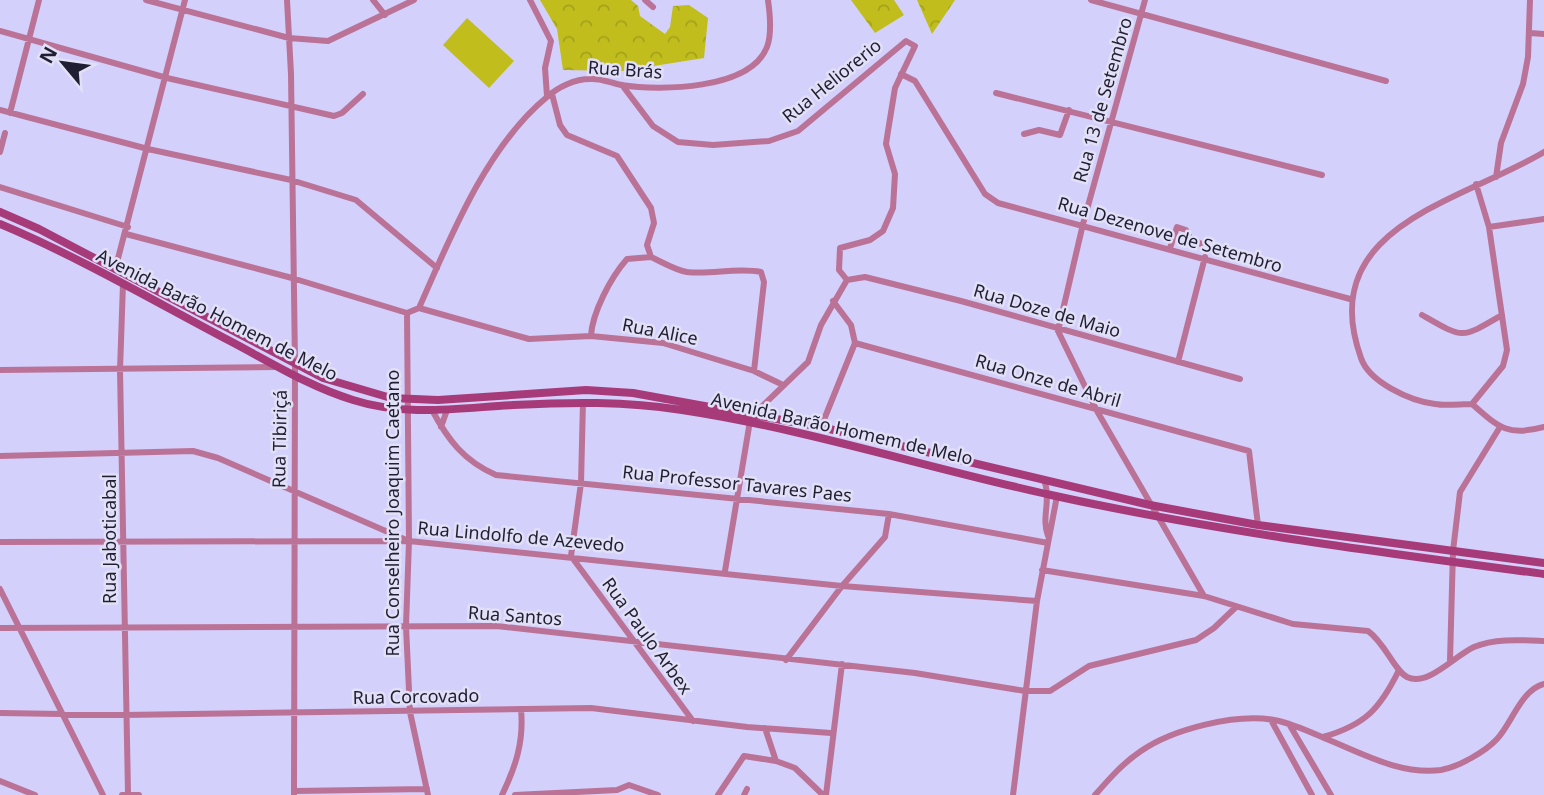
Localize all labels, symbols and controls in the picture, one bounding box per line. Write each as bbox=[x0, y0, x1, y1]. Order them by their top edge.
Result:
street label: Rua 13 de Setembro bbox=[1067, 14, 1137, 185]
north arrow bbox=[28, 28, 98, 98]
street label: Rua Heliorerio bbox=[777, 33, 886, 128]
text: N bbox=[33, 42, 63, 68]
street label: Rua Brás bbox=[587, 54, 663, 84]
street label: Rua Dezenove de Setembro bbox=[1055, 190, 1286, 278]
street label: Avenida Barão Homem de Melo bbox=[93, 243, 342, 386]
street label: Rua Doze de Maio bbox=[971, 278, 1124, 343]
street label: Rua Alice bbox=[620, 312, 700, 350]
street label: Rua Onze de Abril bbox=[972, 348, 1124, 412]
street label: Rua Conselheiro Joaquim Caetano bbox=[380, 370, 404, 656]
street label: Avenida Barão Homem de Melo bbox=[709, 386, 975, 470]
street label: Rua Tibiriçá bbox=[266, 390, 292, 488]
street label: Rua Professor Tavares Paes bbox=[621, 459, 853, 507]
street label: Rua Jaboticabal bbox=[97, 474, 121, 604]
street label: Rua Lindolfo de Azevedo bbox=[417, 515, 626, 557]
street label: Rua Paulo Arbex bbox=[597, 572, 699, 699]
street label: Rua Santos bbox=[467, 600, 563, 630]
street label: Rua Corcovado bbox=[352, 683, 480, 709]

